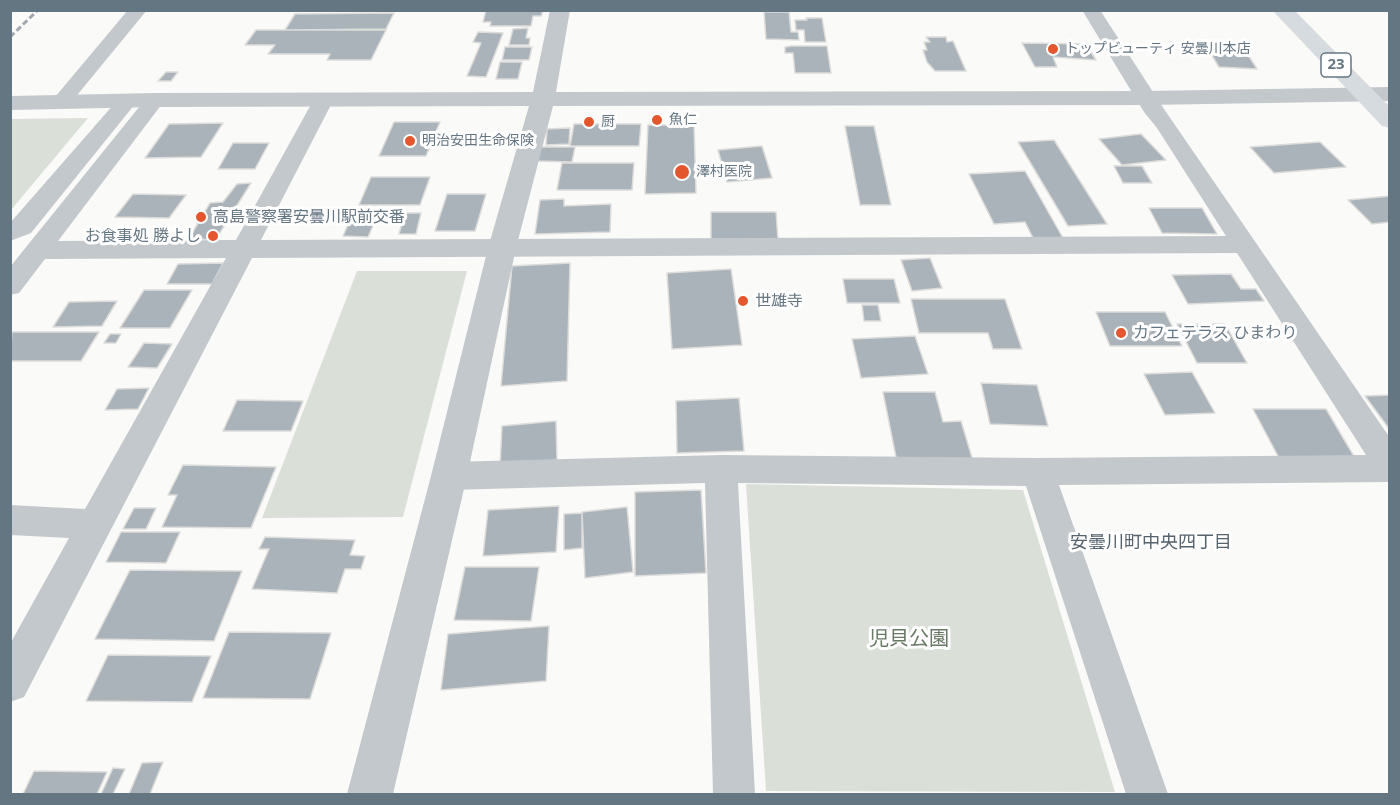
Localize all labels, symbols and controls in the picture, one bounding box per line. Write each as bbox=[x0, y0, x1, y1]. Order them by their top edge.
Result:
place label: トップビューティ 安曇川本店 bbox=[1065, 41, 1251, 57]
marker: トップビューティ 安曇川本店 bbox=[1046, 42, 1060, 56]
road number: 23 bbox=[1321, 53, 1351, 77]
place label: 魚仁 bbox=[669, 112, 697, 128]
marker: 魚仁 bbox=[650, 113, 664, 127]
place label: 厨 bbox=[601, 114, 615, 130]
marker: 厨 bbox=[582, 115, 596, 129]
place label: 明治安田生命保険 bbox=[422, 133, 534, 149]
marker: 明治安田生命保険 bbox=[403, 134, 417, 148]
marker: 澤村医院 bbox=[673, 163, 691, 181]
place label: 澤村医院 bbox=[696, 164, 752, 180]
place label: 高島警察署安曇川駅前交番 bbox=[213, 207, 405, 227]
marker: 高島警察署安曇川駅前交番 bbox=[194, 210, 208, 224]
place label: お食事処 勝よし bbox=[85, 226, 201, 246]
marker: お食事処 勝よし bbox=[206, 229, 220, 243]
place label: 世雄寺 bbox=[755, 291, 803, 311]
marker: 世雄寺 bbox=[736, 294, 750, 308]
place label: カフェテラス ひまわり bbox=[1133, 323, 1297, 343]
marker: カフェテラス ひまわり bbox=[1114, 326, 1128, 340]
district label: 安曇川町中央四丁目 bbox=[1070, 532, 1232, 554]
park label: 児貝公園 bbox=[869, 627, 949, 651]

